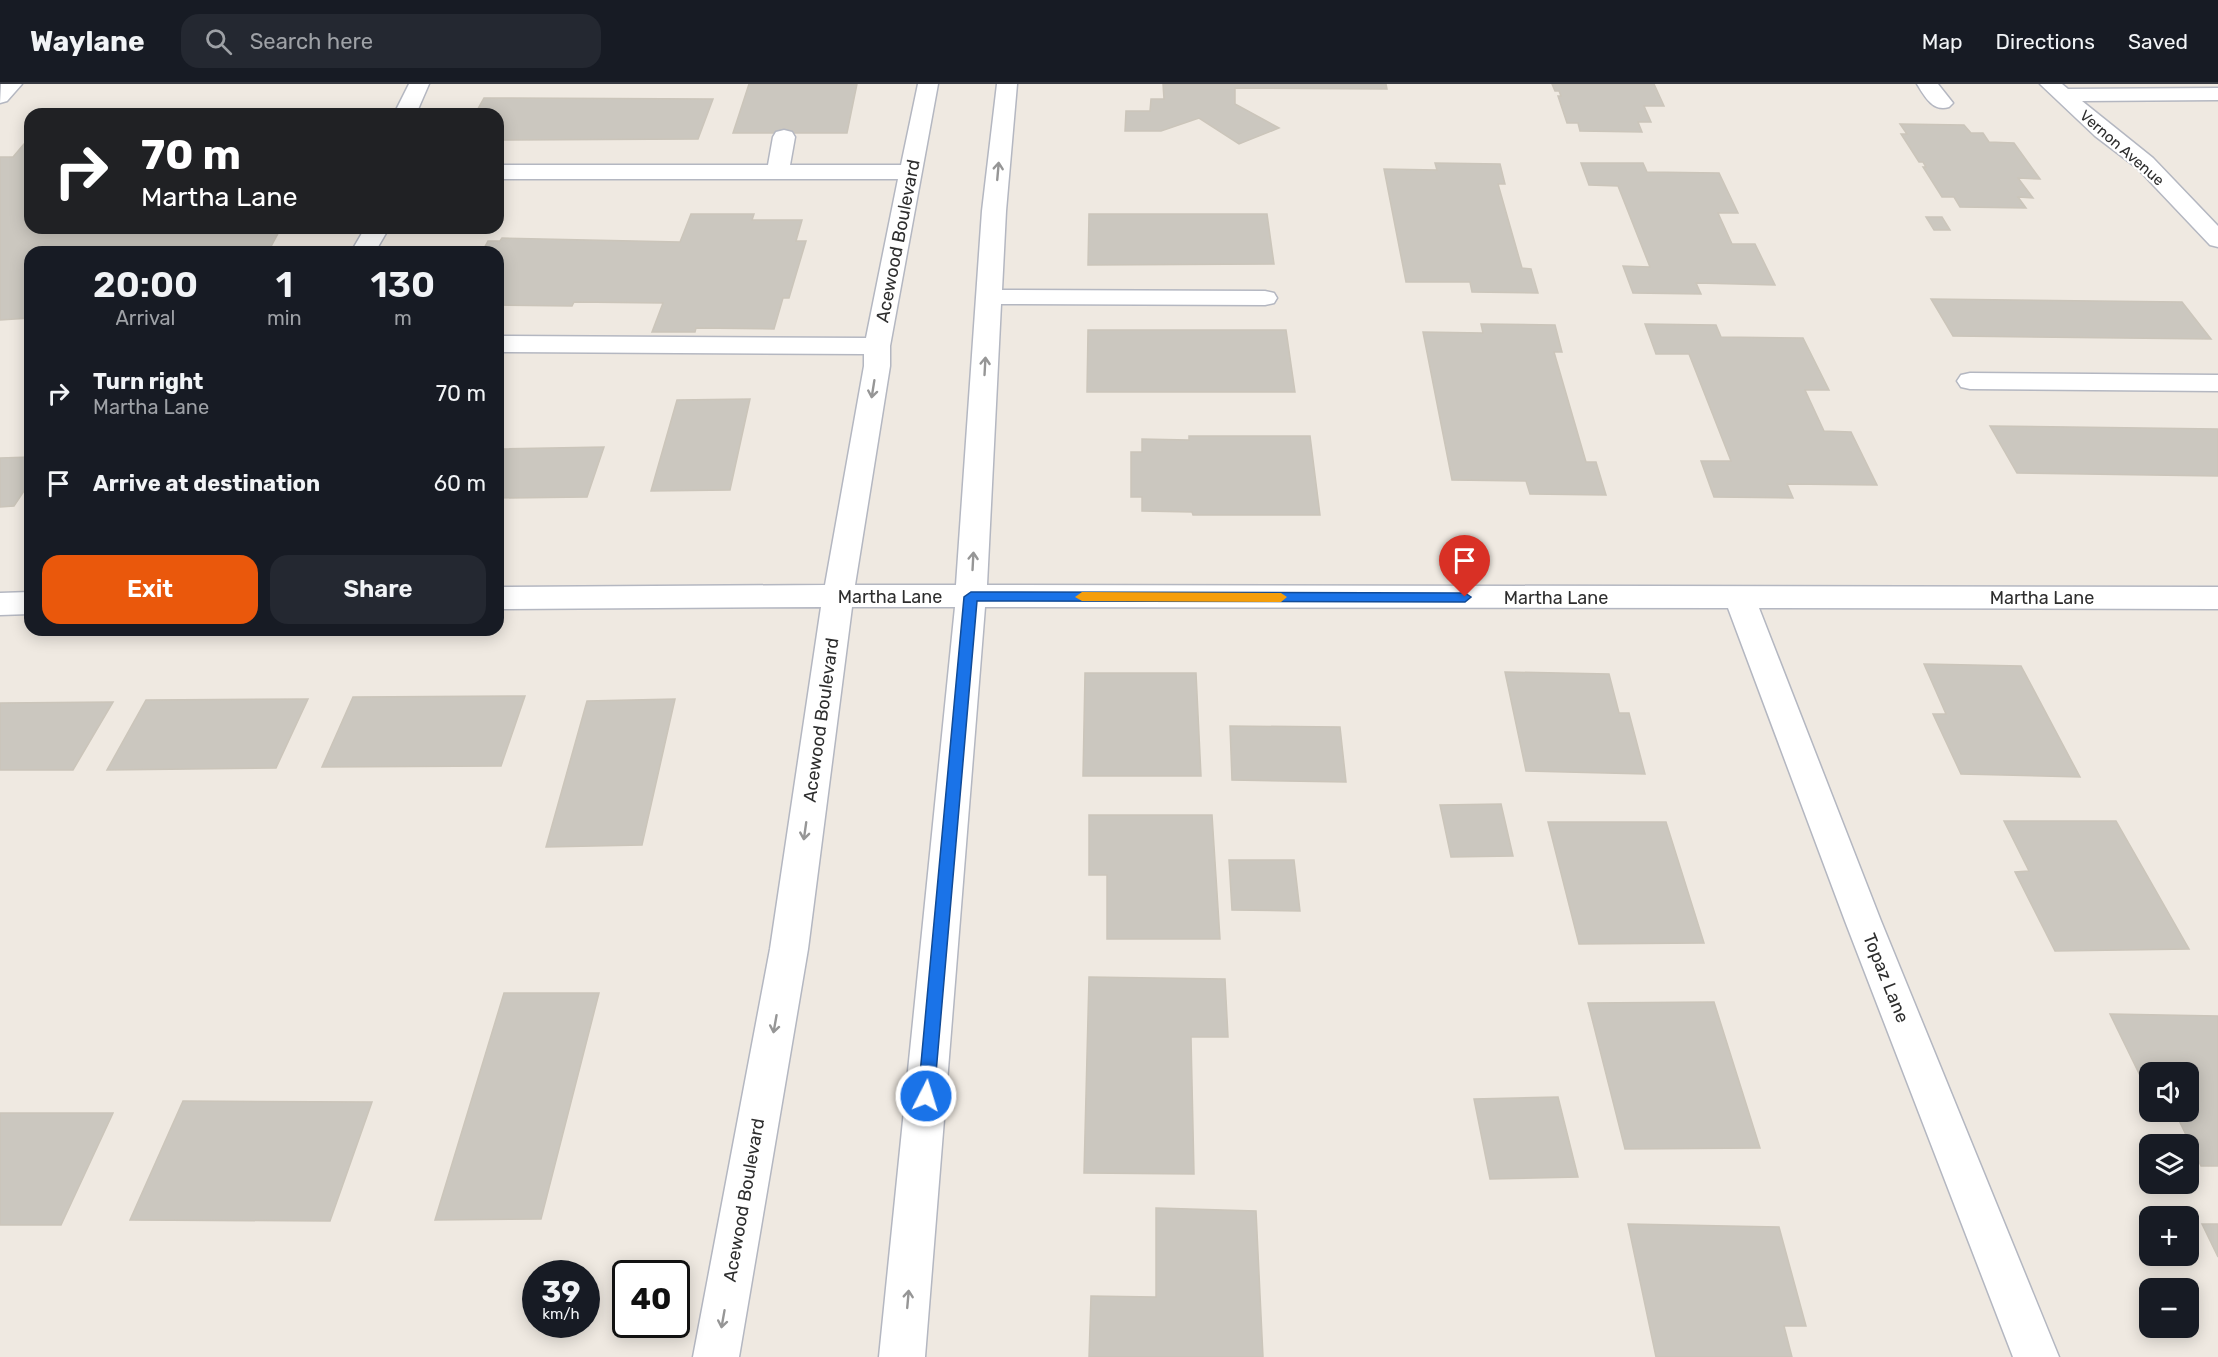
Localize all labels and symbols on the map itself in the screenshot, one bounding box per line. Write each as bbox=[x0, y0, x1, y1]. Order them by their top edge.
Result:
street label: Vernon Avenue bbox=[2076, 107, 2168, 189]
street label: Acewood Boulevard bbox=[871, 157, 925, 325]
one-way arrow bbox=[993, 162, 1004, 182]
one-way arrow bbox=[979, 356, 990, 376]
one-way arrow bbox=[867, 379, 878, 399]
pin bbox=[1439, 535, 1490, 597]
one-way arrow bbox=[967, 551, 978, 571]
street label: Martha Lane bbox=[838, 586, 942, 608]
street label: Martha Lane bbox=[1504, 587, 1608, 609]
street label: Martha Lane bbox=[1990, 587, 2094, 609]
street label: Acewood Boulevard bbox=[799, 636, 843, 804]
one-way arrow bbox=[800, 821, 811, 841]
street label: Topaz Lane bbox=[1858, 930, 1914, 1026]
one-way arrow bbox=[770, 1014, 781, 1033]
position arrow bbox=[894, 1064, 958, 1128]
street label: Acewood Boulevard bbox=[719, 1116, 769, 1284]
speed limit sign: 40 bbox=[612, 1260, 690, 1338]
one-way arrow bbox=[903, 1289, 914, 1309]
one-way arrow bbox=[717, 1309, 728, 1329]

